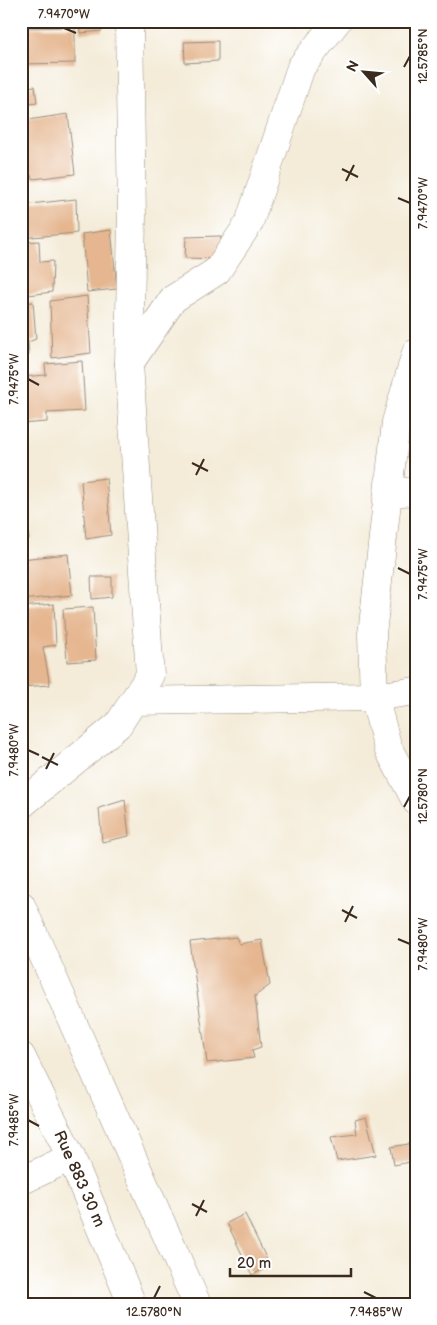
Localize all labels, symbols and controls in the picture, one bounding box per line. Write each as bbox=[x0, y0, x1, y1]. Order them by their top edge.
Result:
text: 7.9470°W bbox=[38, 7, 90, 22]
text: 12.5785°N bbox=[416, 28, 431, 84]
north arrow bbox=[340, 48, 390, 98]
text: N bbox=[343, 58, 363, 75]
text: 7.9470°W bbox=[416, 177, 431, 229]
text: 7.9475°W bbox=[7, 353, 22, 405]
text: 7.9475°W bbox=[416, 548, 431, 600]
text: 7.9480°W bbox=[7, 723, 22, 777]
text: 12.5780°N bbox=[416, 768, 431, 824]
text: 7.9480°W bbox=[416, 917, 431, 971]
text: 7.9485°W bbox=[7, 1094, 22, 1146]
street label: Rue 883 30 m bbox=[49, 1128, 109, 1230]
scale bar bbox=[230, 1245, 351, 1277]
text: 20 m bbox=[237, 1254, 271, 1273]
text: 12.5780°N bbox=[126, 1305, 182, 1320]
text: 7.9485°W bbox=[350, 1305, 402, 1320]

